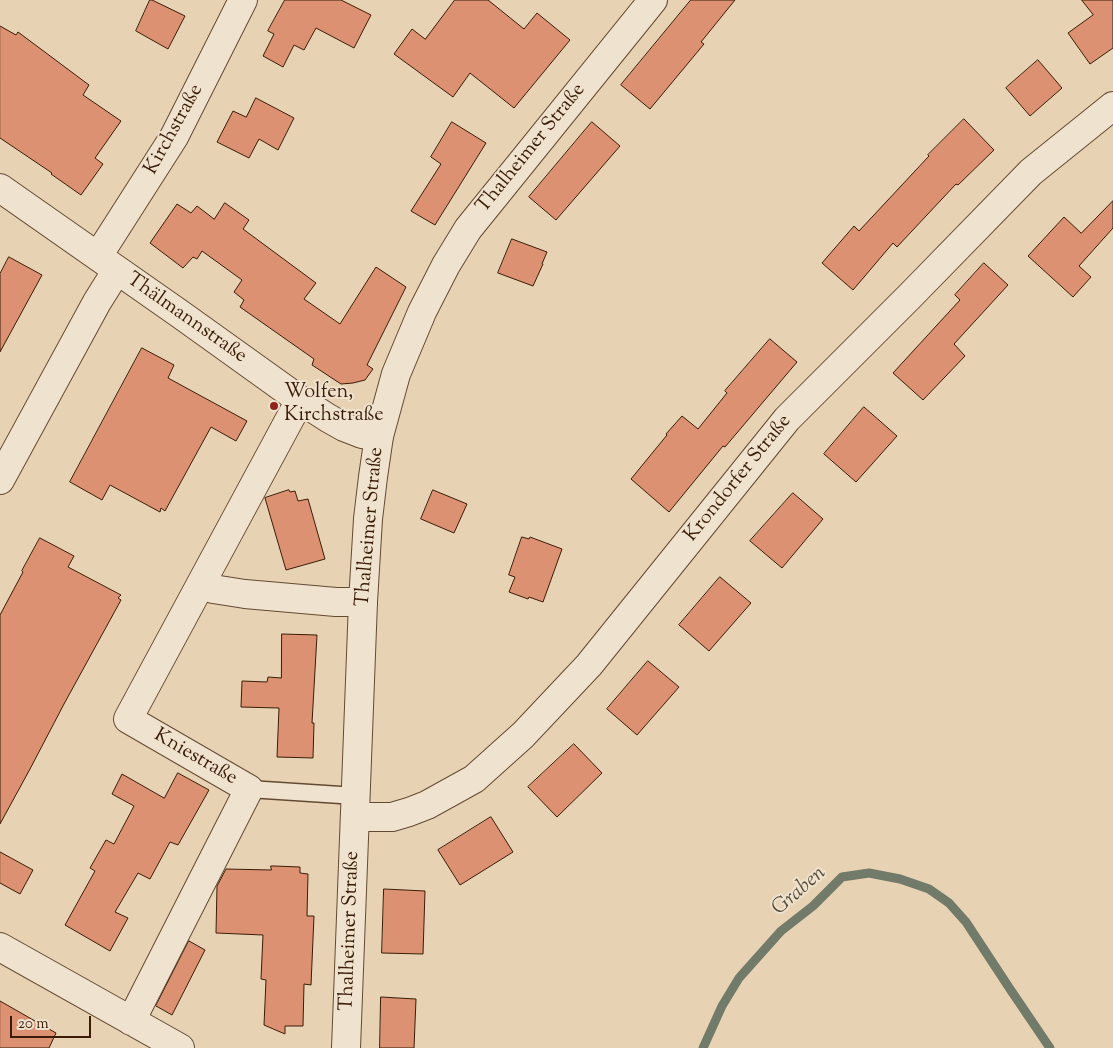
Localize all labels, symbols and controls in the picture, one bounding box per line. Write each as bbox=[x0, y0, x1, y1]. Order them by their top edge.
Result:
street label: Thalheimer Straße bbox=[472, 79, 592, 219]
street label: Kirchstraße bbox=[140, 81, 210, 179]
street label: Thälmannstraße bbox=[121, 269, 251, 369]
place label: Wolfen, Kirchstraße bbox=[284, 382, 384, 429]
marker: Wolfen, Kirchstraße bbox=[268, 400, 280, 412]
street label: Krondorfer Straße bbox=[680, 411, 798, 547]
street label: Thalheimer Straße bbox=[352, 446, 390, 608]
street label: Kniestraße bbox=[149, 724, 241, 792]
street label: Thalheimer Straße bbox=[336, 851, 366, 1011]
water label: Graben bbox=[768, 862, 832, 922]
scale bar bbox=[12, 1006, 94, 1038]
text: 20 m bbox=[18, 1014, 49, 1035]

